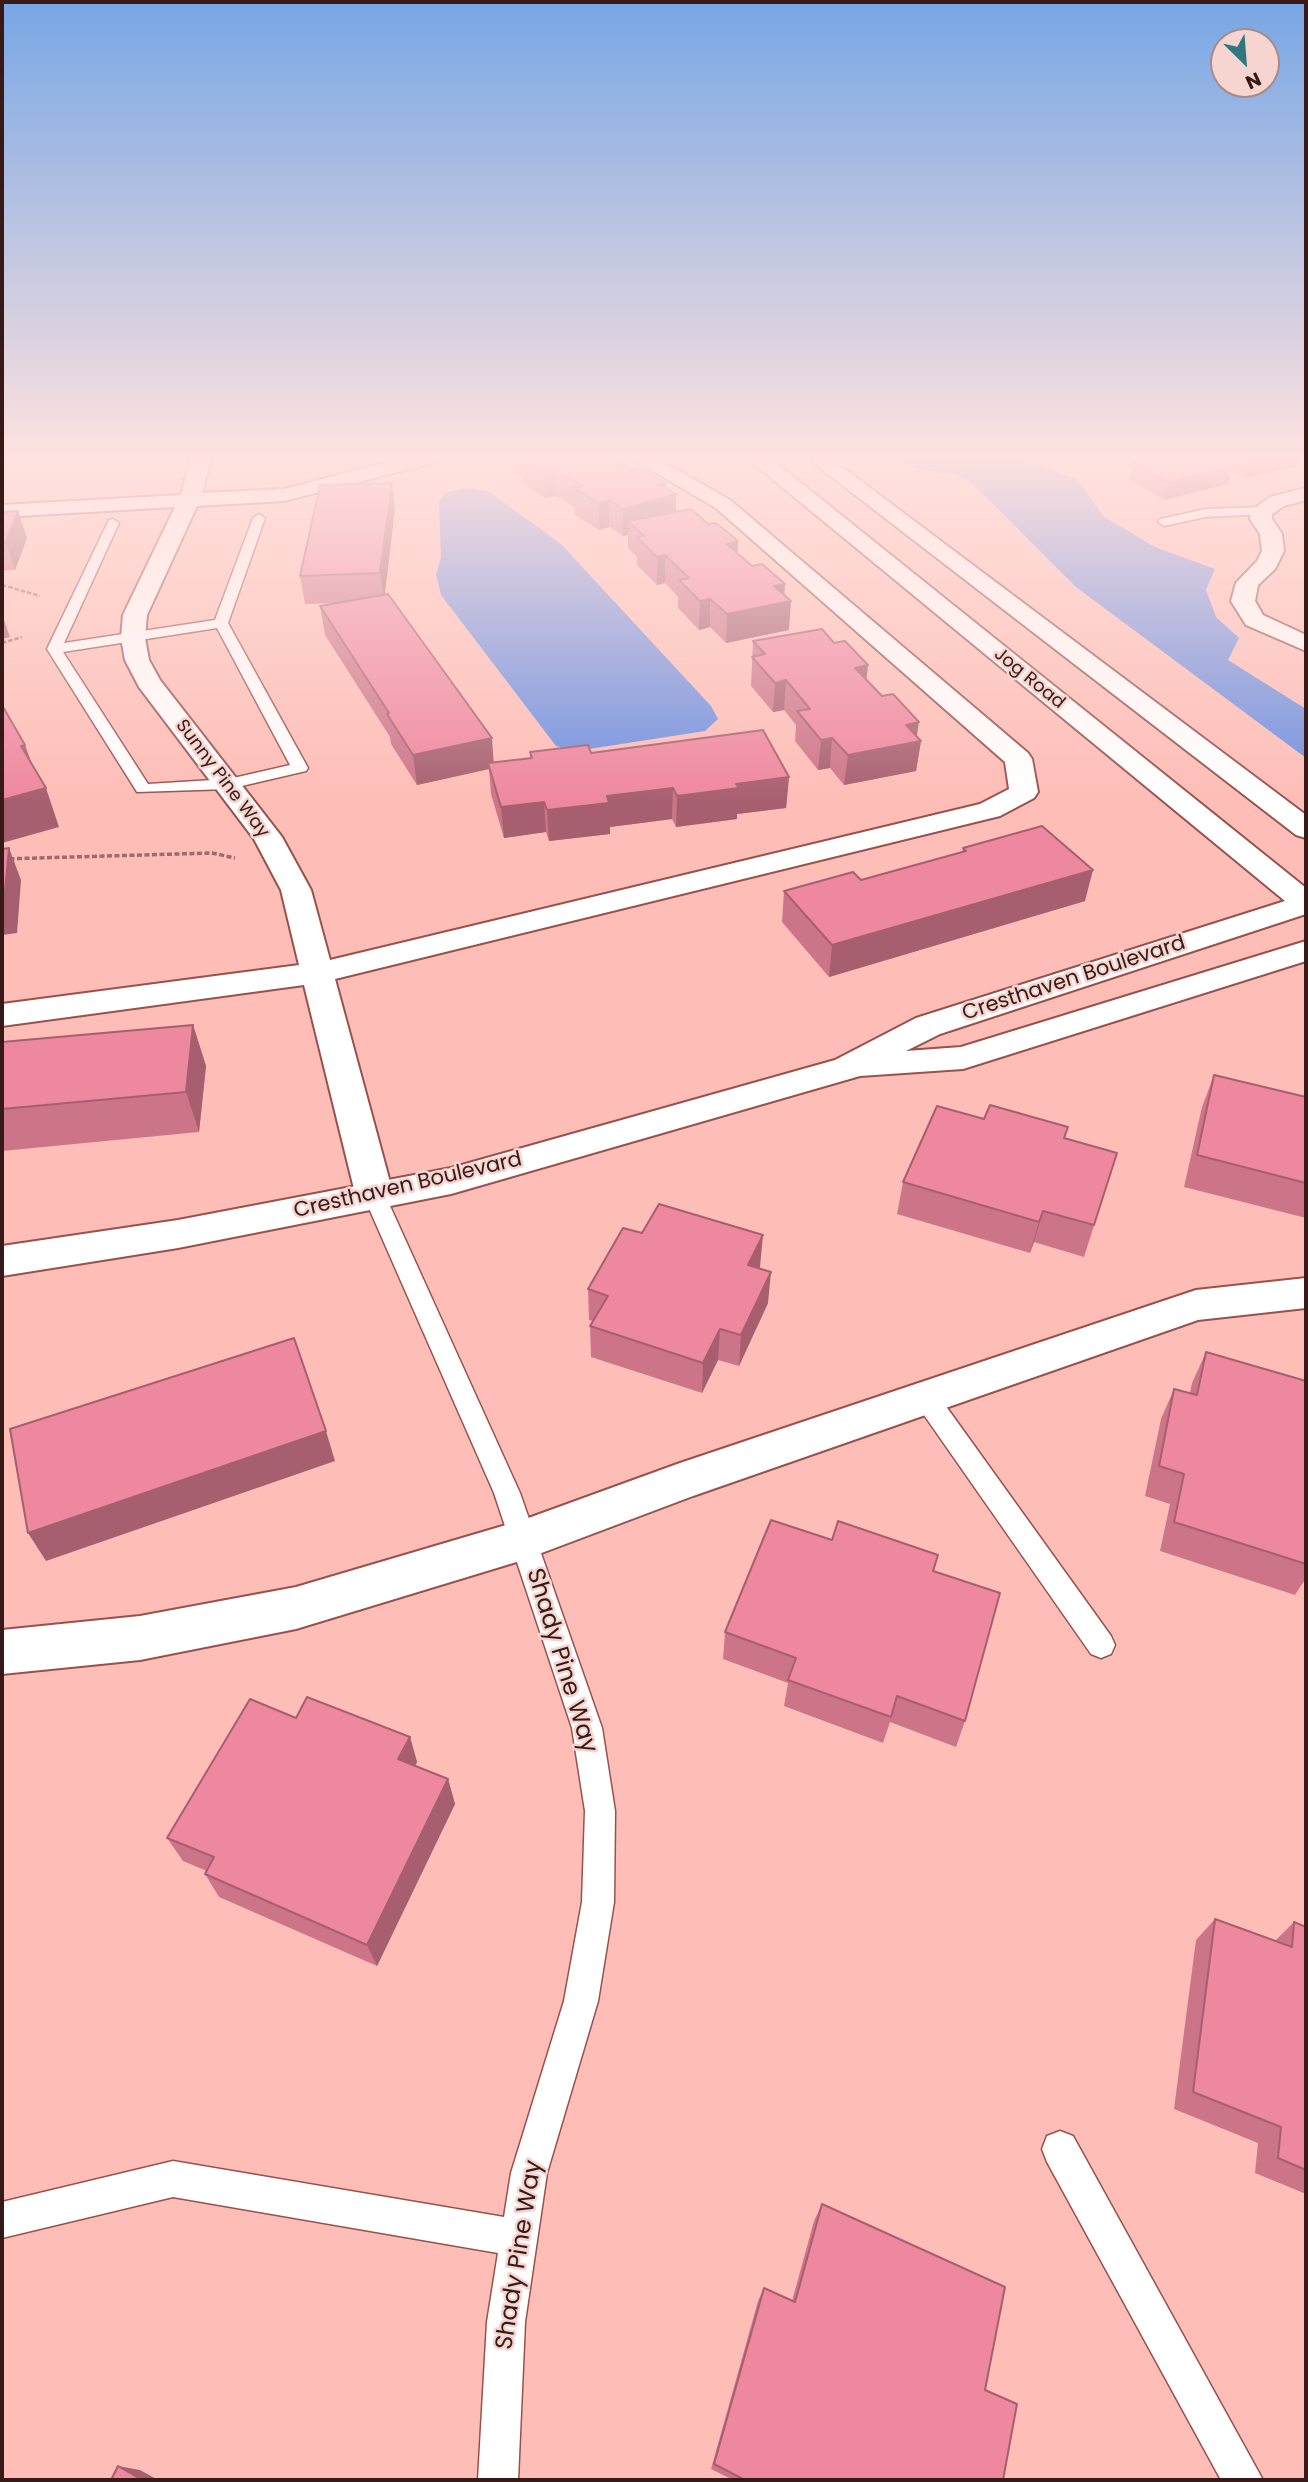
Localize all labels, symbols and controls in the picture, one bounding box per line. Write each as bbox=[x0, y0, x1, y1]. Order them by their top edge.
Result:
north arrow bbox=[1210, 28, 1280, 98]
text: N bbox=[1241, 65, 1265, 96]
street label: Jog Road bbox=[989, 644, 1069, 714]
street label: Sunny Pine Way bbox=[171, 716, 273, 842]
street label: Cresthaven Boulevard bbox=[959, 931, 1189, 1027]
street label: Cresthaven Boulevard bbox=[292, 1148, 524, 1224]
street label: Shady Pine Way bbox=[519, 1565, 603, 1757]
street label: Shady Pine Way bbox=[491, 2158, 549, 2352]

